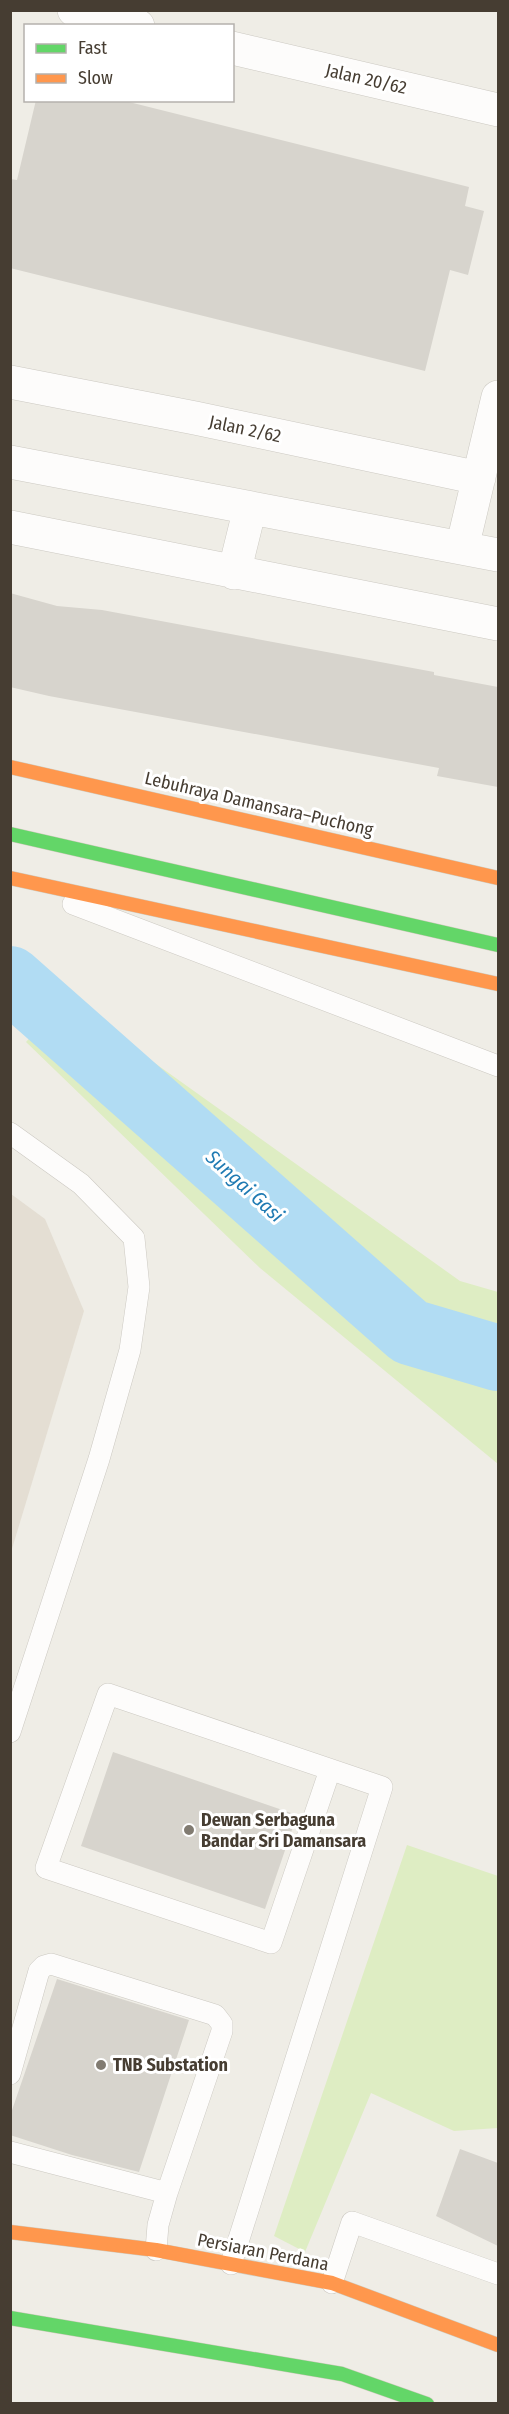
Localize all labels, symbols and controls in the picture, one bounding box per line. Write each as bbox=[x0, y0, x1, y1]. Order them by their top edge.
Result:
legend bbox=[24, 24, 234, 102]
text: Fast bbox=[78, 37, 107, 59]
street label: Jalan 20/62 bbox=[323, 59, 409, 99]
text: Slow bbox=[78, 67, 113, 89]
street label: Jalan 2/62 bbox=[207, 411, 283, 447]
street label: Lebuhraya Damansara–Puchong bbox=[143, 767, 376, 841]
water label: Sungai Gasi bbox=[200, 1144, 289, 1227]
place label: Dewan Serbaguna Bandar Sri Damansara bbox=[201, 1809, 366, 1852]
marker: Dewan Serbaguna Bandar Sri Damansara bbox=[182, 1823, 196, 1837]
place label: TNB Substation bbox=[113, 2054, 228, 2076]
marker: TNB Substation bbox=[94, 2058, 108, 2072]
street label: Persiaran Perdana bbox=[195, 2228, 331, 2276]

